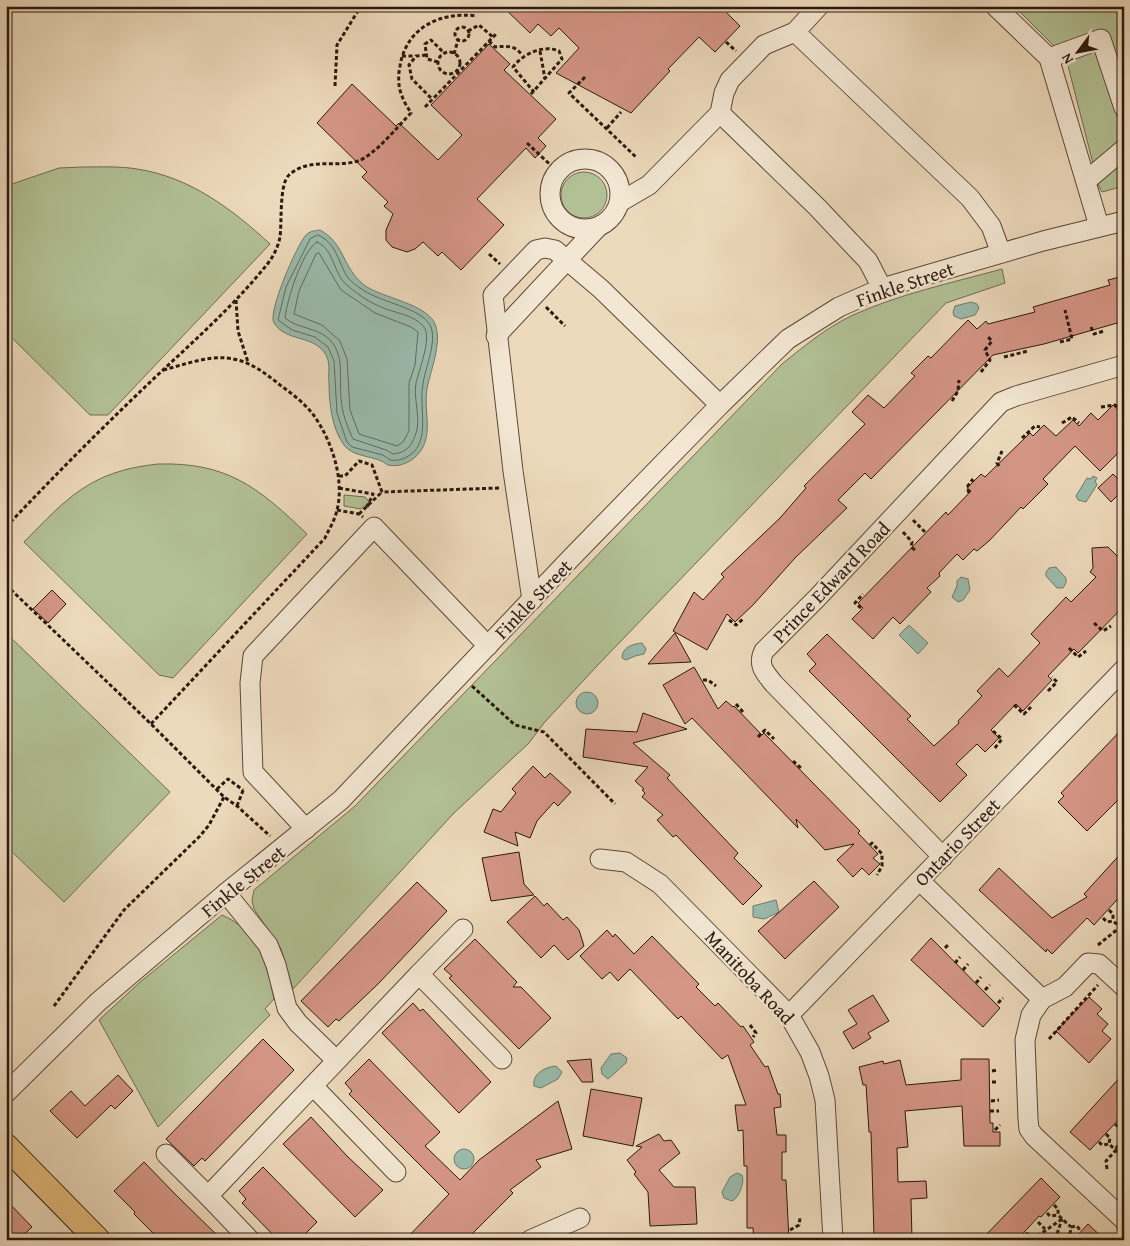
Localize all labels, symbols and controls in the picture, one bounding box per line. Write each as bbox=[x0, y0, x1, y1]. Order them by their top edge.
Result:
north arrow bbox=[1052, 28, 1102, 78]
text: N bbox=[1056, 49, 1078, 68]
street label: Finkle Street bbox=[852, 254, 958, 314]
street label: Prince Edward Road bbox=[766, 514, 897, 649]
street label: Finkle Street bbox=[488, 553, 578, 645]
street label: Ontario Street bbox=[908, 791, 1007, 892]
street label: Finkle Street bbox=[195, 838, 291, 924]
street label: Manitoba Road bbox=[699, 924, 802, 1031]

